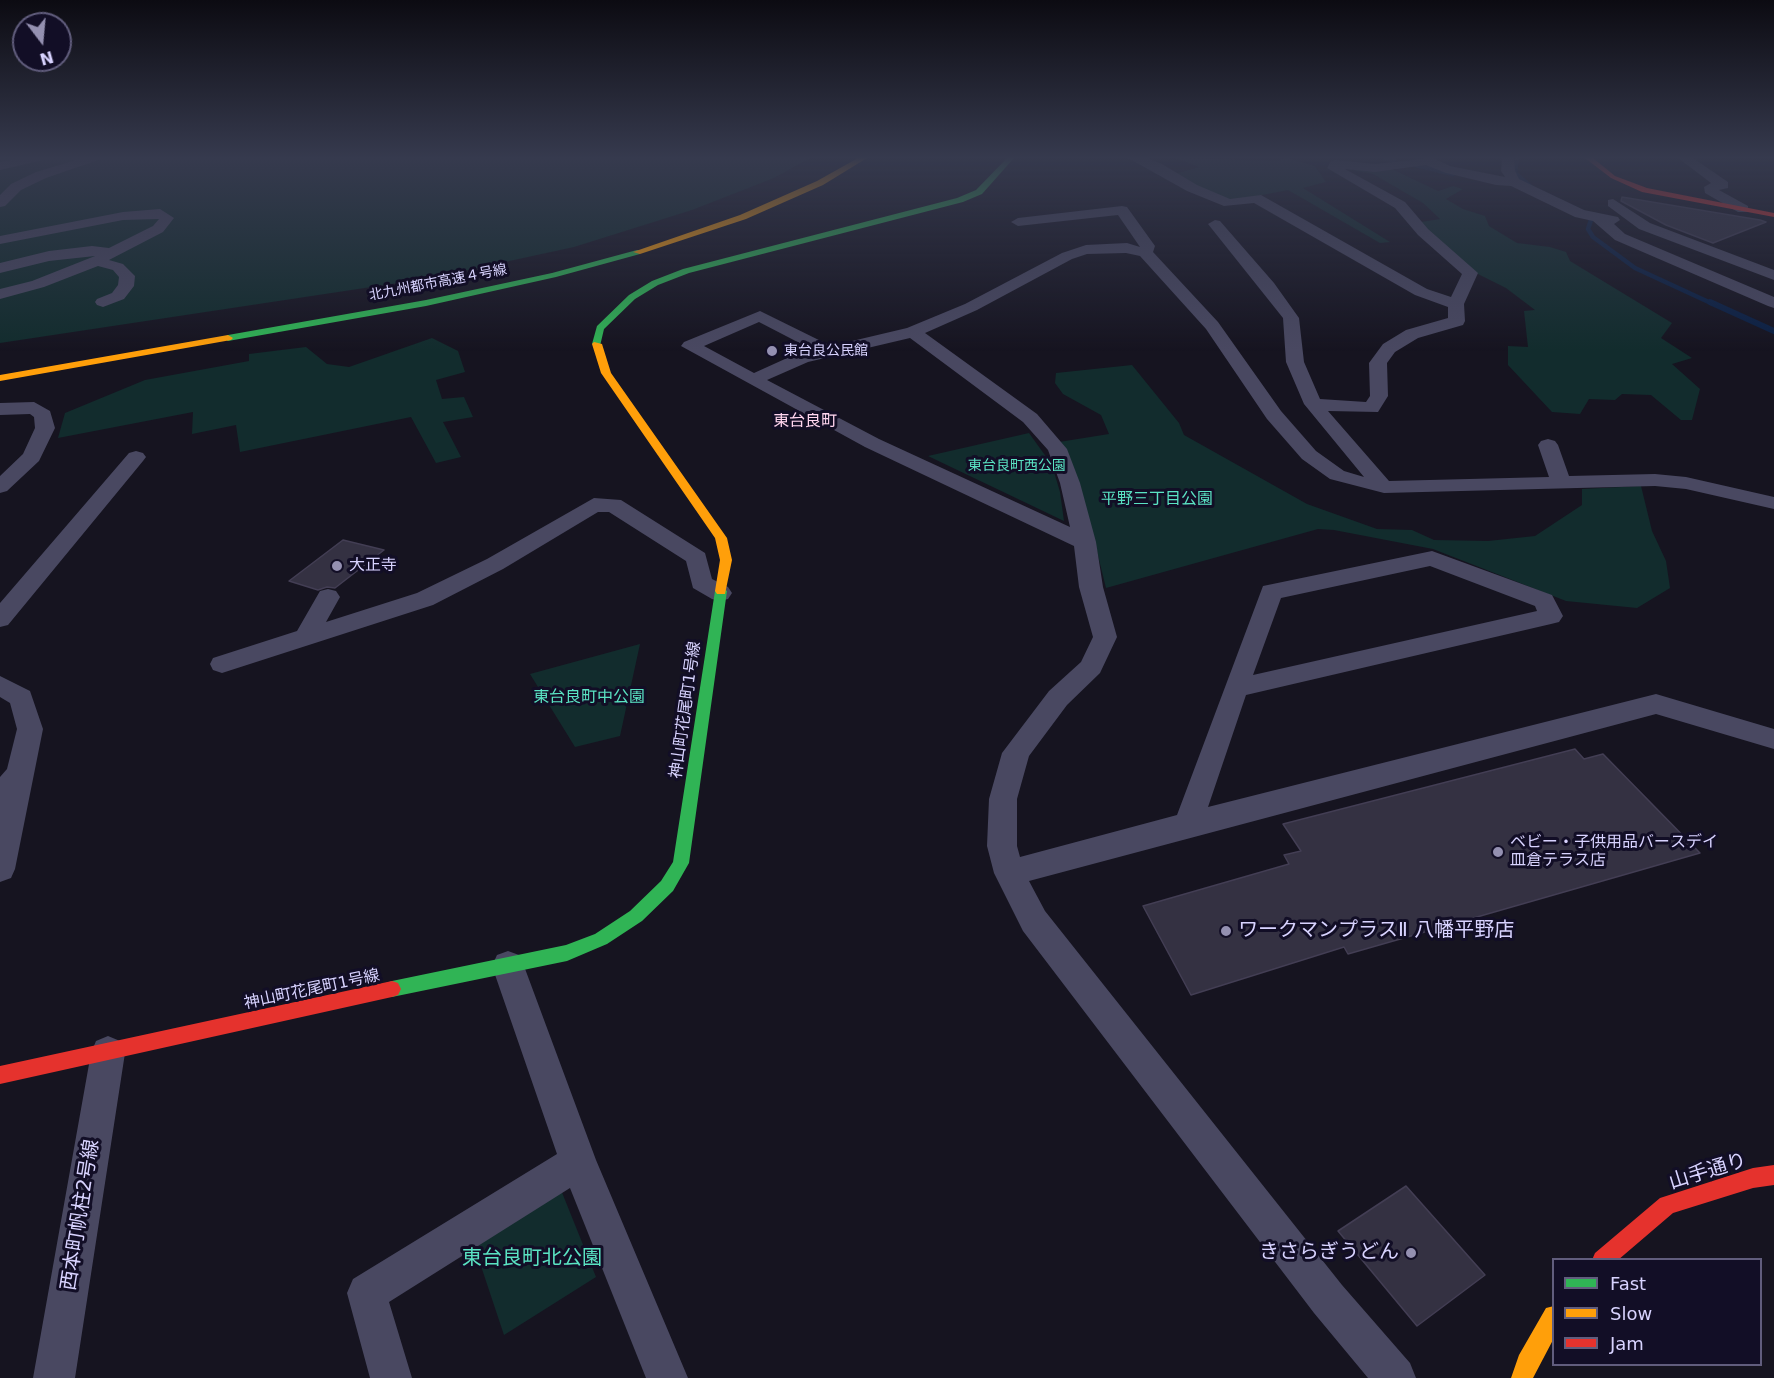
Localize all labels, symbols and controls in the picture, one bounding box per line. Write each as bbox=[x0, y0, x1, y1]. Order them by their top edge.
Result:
north arrow bbox=[12, 12, 72, 72]
text: N bbox=[38, 47, 56, 69]
street label: 北九州都市高速４号線 bbox=[368, 261, 508, 305]
place label: 東台良公民館 bbox=[784, 343, 868, 359]
marker: 東台良公民館 bbox=[765, 344, 779, 358]
district label: 東台良町 bbox=[773, 412, 837, 432]
park label: 東台良町西公園 bbox=[968, 458, 1066, 474]
park label: 平野三丁目公園 bbox=[1101, 490, 1213, 510]
place label: 大正寺 bbox=[349, 556, 397, 576]
marker: 大正寺 bbox=[330, 559, 344, 573]
street label: 神山町花尾町1号線 bbox=[667, 640, 705, 780]
park label: 東台良町中公園 bbox=[533, 688, 645, 708]
place label: ベビー・子供用品バースデイ 皿倉テラス店 bbox=[1510, 833, 1718, 871]
marker: ベビー・子供用品バースデイ 皿倉テラス店 bbox=[1491, 845, 1505, 859]
place label: ワークマンプラスⅡ 八幡平野店 bbox=[1238, 919, 1514, 943]
marker: ワークマンプラスⅡ 八幡平野店 bbox=[1219, 924, 1233, 938]
street label: 神山町花尾町1号線 bbox=[242, 966, 382, 1014]
street label: 西本町帆柱2号線 bbox=[57, 1138, 105, 1292]
street label: 山手通り bbox=[1666, 1149, 1750, 1195]
place label: きさらぎうどん bbox=[1259, 1241, 1399, 1265]
marker: きさらぎうどん bbox=[1404, 1246, 1418, 1260]
park label: 東台良町北公園 bbox=[462, 1247, 602, 1271]
legend bbox=[1552, 1258, 1762, 1366]
text: Fast bbox=[1610, 1273, 1646, 1294]
text: Slow bbox=[1610, 1303, 1652, 1324]
text: Jam bbox=[1610, 1333, 1644, 1354]

